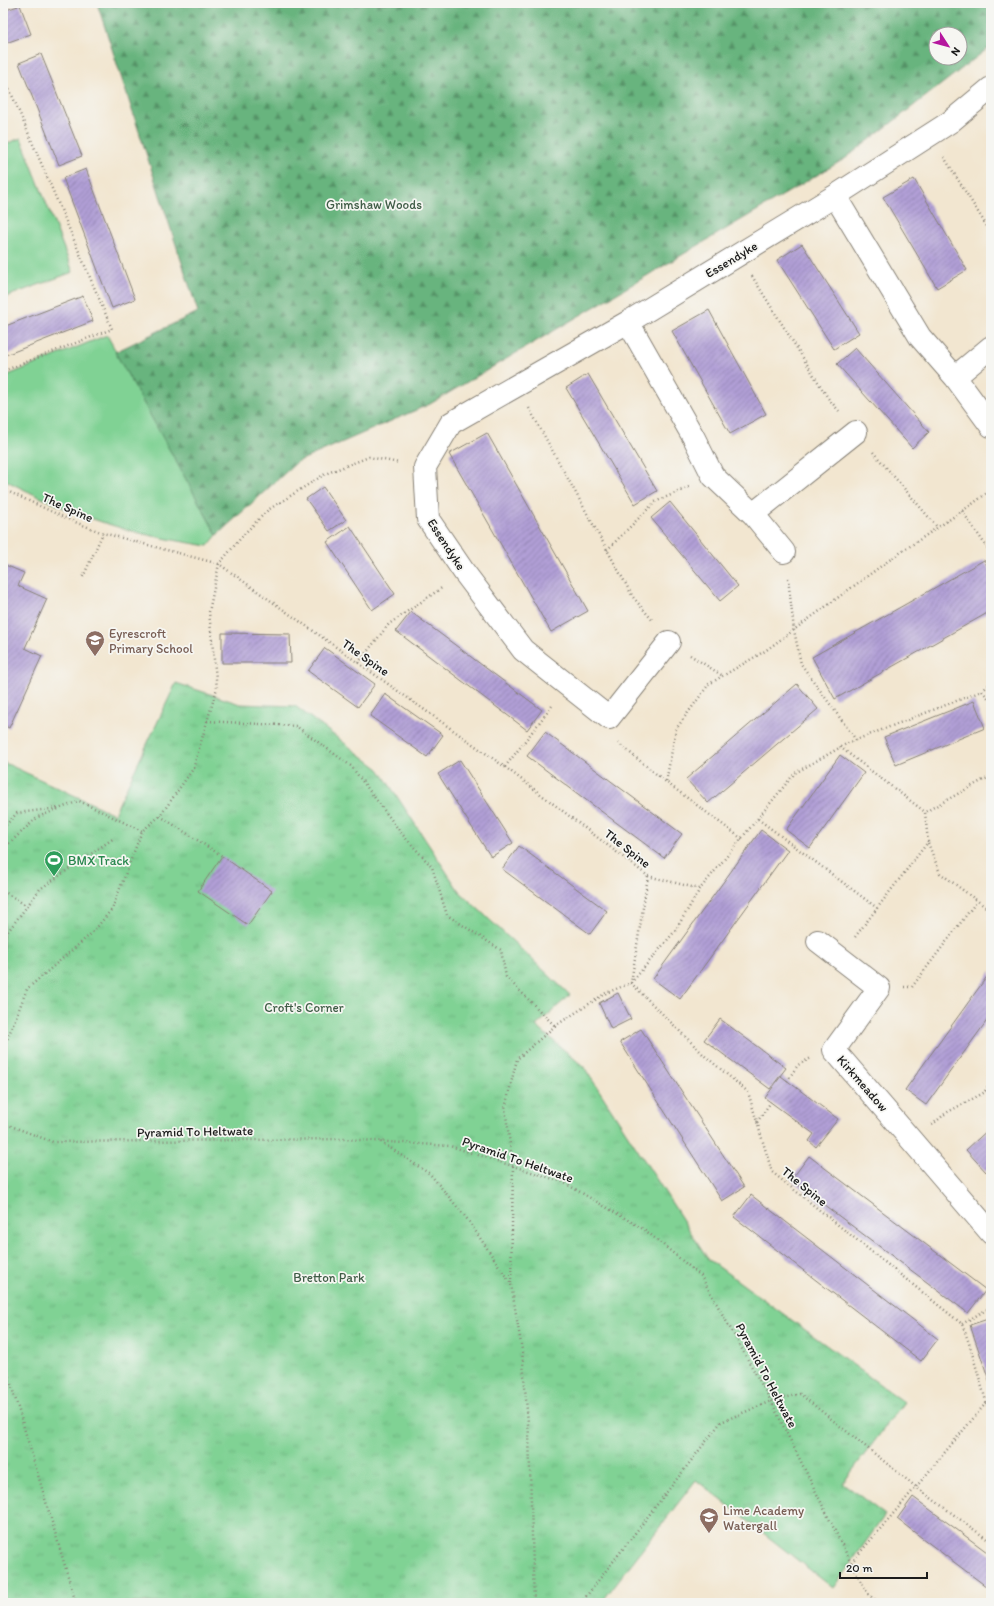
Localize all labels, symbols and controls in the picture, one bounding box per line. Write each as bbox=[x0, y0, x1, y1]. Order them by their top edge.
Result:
north arrow bbox=[928, 26, 968, 66]
text: N bbox=[948, 45, 963, 58]
park label: Grimshaw Woods bbox=[326, 197, 422, 212]
street label: Essendyke bbox=[702, 238, 760, 281]
street label: The Spine bbox=[40, 490, 96, 525]
street label: Essendyke bbox=[424, 516, 469, 573]
place label: Eyrescroft Primary School bbox=[109, 626, 193, 656]
school or university icon: Eyrescroft Primary School bbox=[84, 629, 106, 657]
street label: The Spine bbox=[339, 636, 392, 679]
street label: The Spine bbox=[602, 826, 654, 871]
sports icon: BMX Track bbox=[43, 849, 65, 877]
place label: BMX Track bbox=[68, 853, 129, 868]
park label: Croft's Corner bbox=[264, 1000, 344, 1015]
street label: Kirkmeadow bbox=[834, 1052, 891, 1115]
street label: Pyramid To Heltwate bbox=[137, 1123, 253, 1140]
street label: Pyramid To Heltwate bbox=[460, 1133, 575, 1186]
street label: The Spine bbox=[779, 1164, 830, 1209]
park label: Bretton Park bbox=[293, 1270, 365, 1285]
street label: Pyramid To Heltwate bbox=[733, 1320, 801, 1430]
place label: Lime Academy Watergall bbox=[723, 1503, 804, 1533]
school or university icon: Lime Academy Watergall bbox=[698, 1506, 720, 1534]
scale bar bbox=[840, 1554, 927, 1580]
text: 20 m bbox=[846, 1561, 873, 1575]

